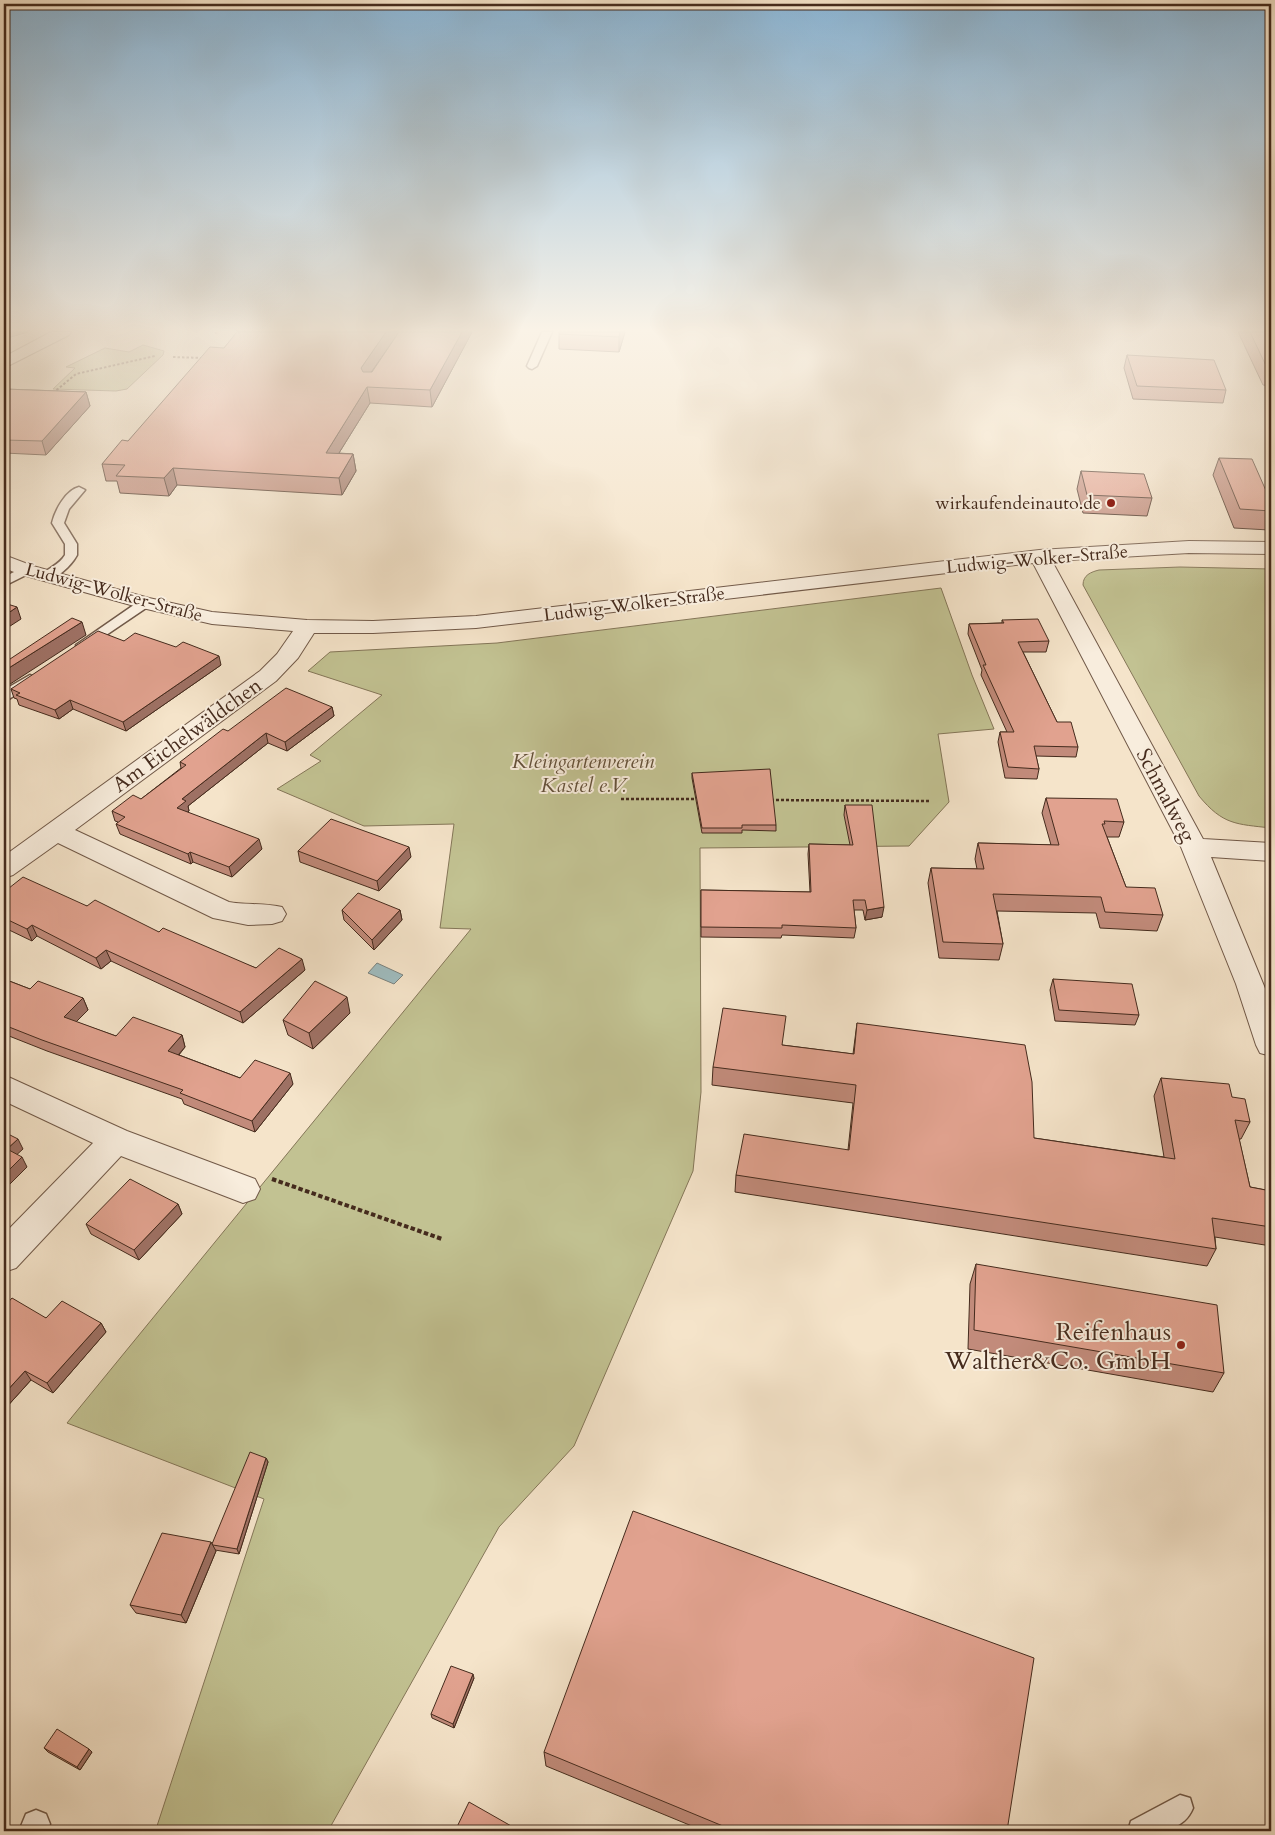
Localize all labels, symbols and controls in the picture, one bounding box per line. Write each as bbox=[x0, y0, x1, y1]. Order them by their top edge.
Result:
place label: wirkaufendeinauto.de bbox=[935, 491, 1101, 516]
marker: wirkaufendeinauto.de bbox=[1105, 497, 1117, 509]
street label: Ludwig-Wolker-Straße bbox=[945, 539, 1129, 580]
street label: Ludwig-Wolker-Straße bbox=[22, 557, 205, 628]
street label: Ludwig-Wolker-Straße bbox=[542, 581, 726, 628]
street label: Am Eichelwäldchen bbox=[107, 671, 268, 800]
street label: Schmalweg bbox=[1129, 743, 1202, 847]
park label: Kleingartenverein Kastel e.V. bbox=[512, 747, 655, 800]
place label: Reifenhaus Walther&Co. GmbH bbox=[944, 1315, 1171, 1378]
marker: Reifenhaus Walther&Co. GmbH bbox=[1175, 1339, 1187, 1351]

